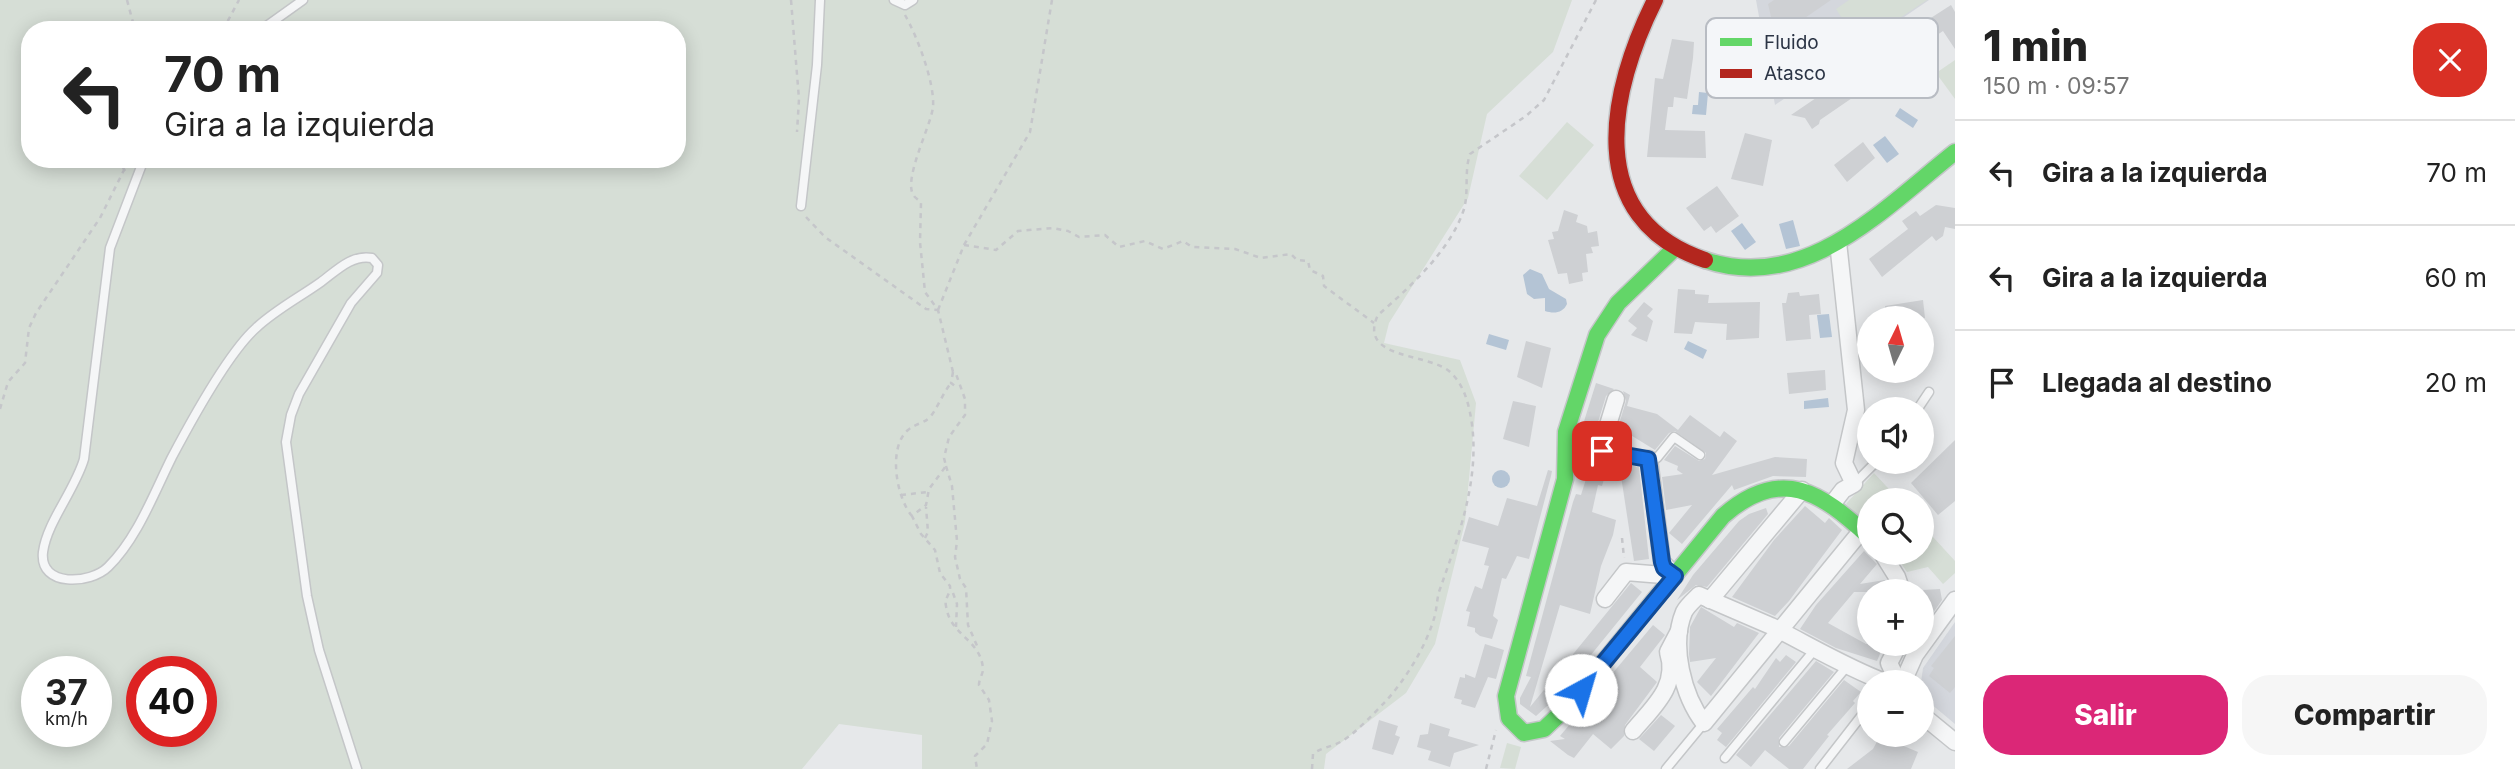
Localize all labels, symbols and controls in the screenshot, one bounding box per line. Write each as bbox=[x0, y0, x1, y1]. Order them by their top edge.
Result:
legend bbox=[1706, 18, 1938, 98]
text: 1 min bbox=[1983, 20, 2088, 71]
button: close bbox=[2413, 23, 2487, 97]
text: Fluido bbox=[1764, 31, 1819, 54]
text: 70 m bbox=[164, 45, 281, 104]
icon: left bbox=[49, 49, 140, 140]
text: Atasco bbox=[1764, 62, 1826, 85]
text: 150 m · 09:57 bbox=[1983, 72, 2129, 100]
text: Gira a la izquierda bbox=[164, 105, 435, 144]
icon: left bbox=[1983, 154, 2021, 192]
text: Gira a la izquierda bbox=[2042, 157, 2268, 188]
text: 70 m bbox=[2426, 157, 2487, 188]
icon: left bbox=[1983, 259, 2021, 297]
text: Gira a la izquierda bbox=[2042, 262, 2268, 293]
text: 60 m bbox=[2424, 262, 2487, 293]
north arrow bbox=[1857, 306, 1934, 383]
map controls bbox=[1857, 306, 1934, 747]
icon: arrive bbox=[1983, 364, 2021, 402]
text: Llegada al destino bbox=[2042, 367, 2272, 398]
text: 20 m bbox=[2425, 367, 2487, 398]
button: sound bbox=[1857, 397, 1934, 474]
pin bbox=[1572, 421, 1632, 481]
icon: arrive bbox=[1583, 432, 1621, 470]
button: search bbox=[1857, 488, 1934, 565]
button: + bbox=[1857, 579, 1934, 656]
position arrow bbox=[1544, 653, 1618, 727]
speed limit sign: 40 bbox=[126, 656, 217, 747]
button: − bbox=[1857, 670, 1934, 747]
text: 37 bbox=[45, 671, 88, 713]
button: Salir bbox=[1983, 675, 2228, 755]
button: Compartir bbox=[2242, 675, 2487, 755]
text: km/h bbox=[45, 708, 88, 729]

